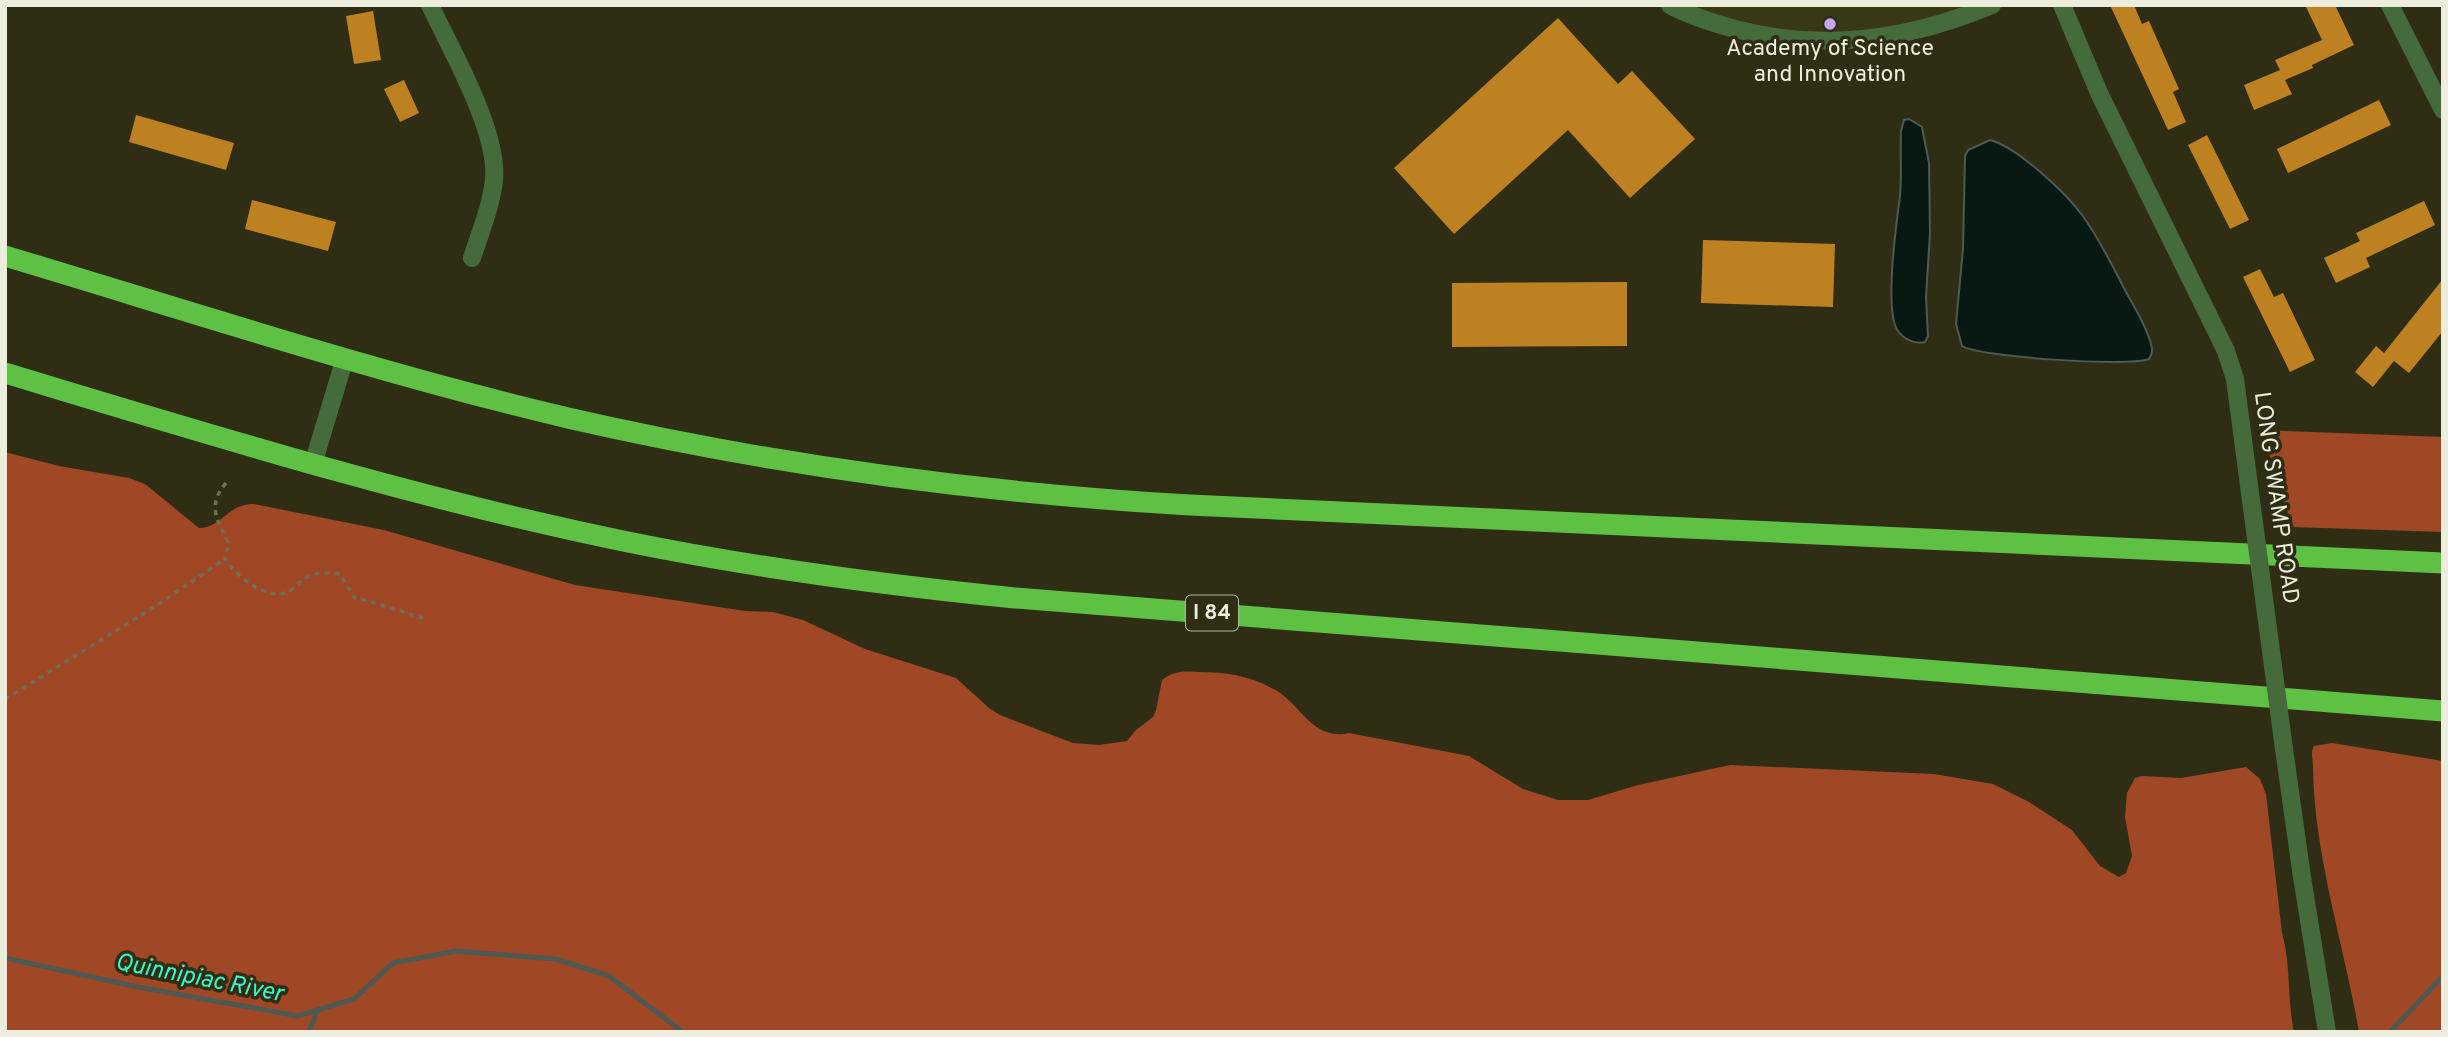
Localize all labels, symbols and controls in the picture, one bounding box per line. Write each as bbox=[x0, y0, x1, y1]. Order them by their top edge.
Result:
marker: Academy of Science and Innovation bbox=[1822, 16, 1838, 32]
place label: Academy of Science and Innovation bbox=[1726, 35, 1934, 90]
street label: LONG SWAMP ROAD bbox=[2246, 390, 2304, 606]
road number: I 84 bbox=[1186, 596, 1238, 630]
water label: Quinnipiac River bbox=[112, 948, 287, 1010]

